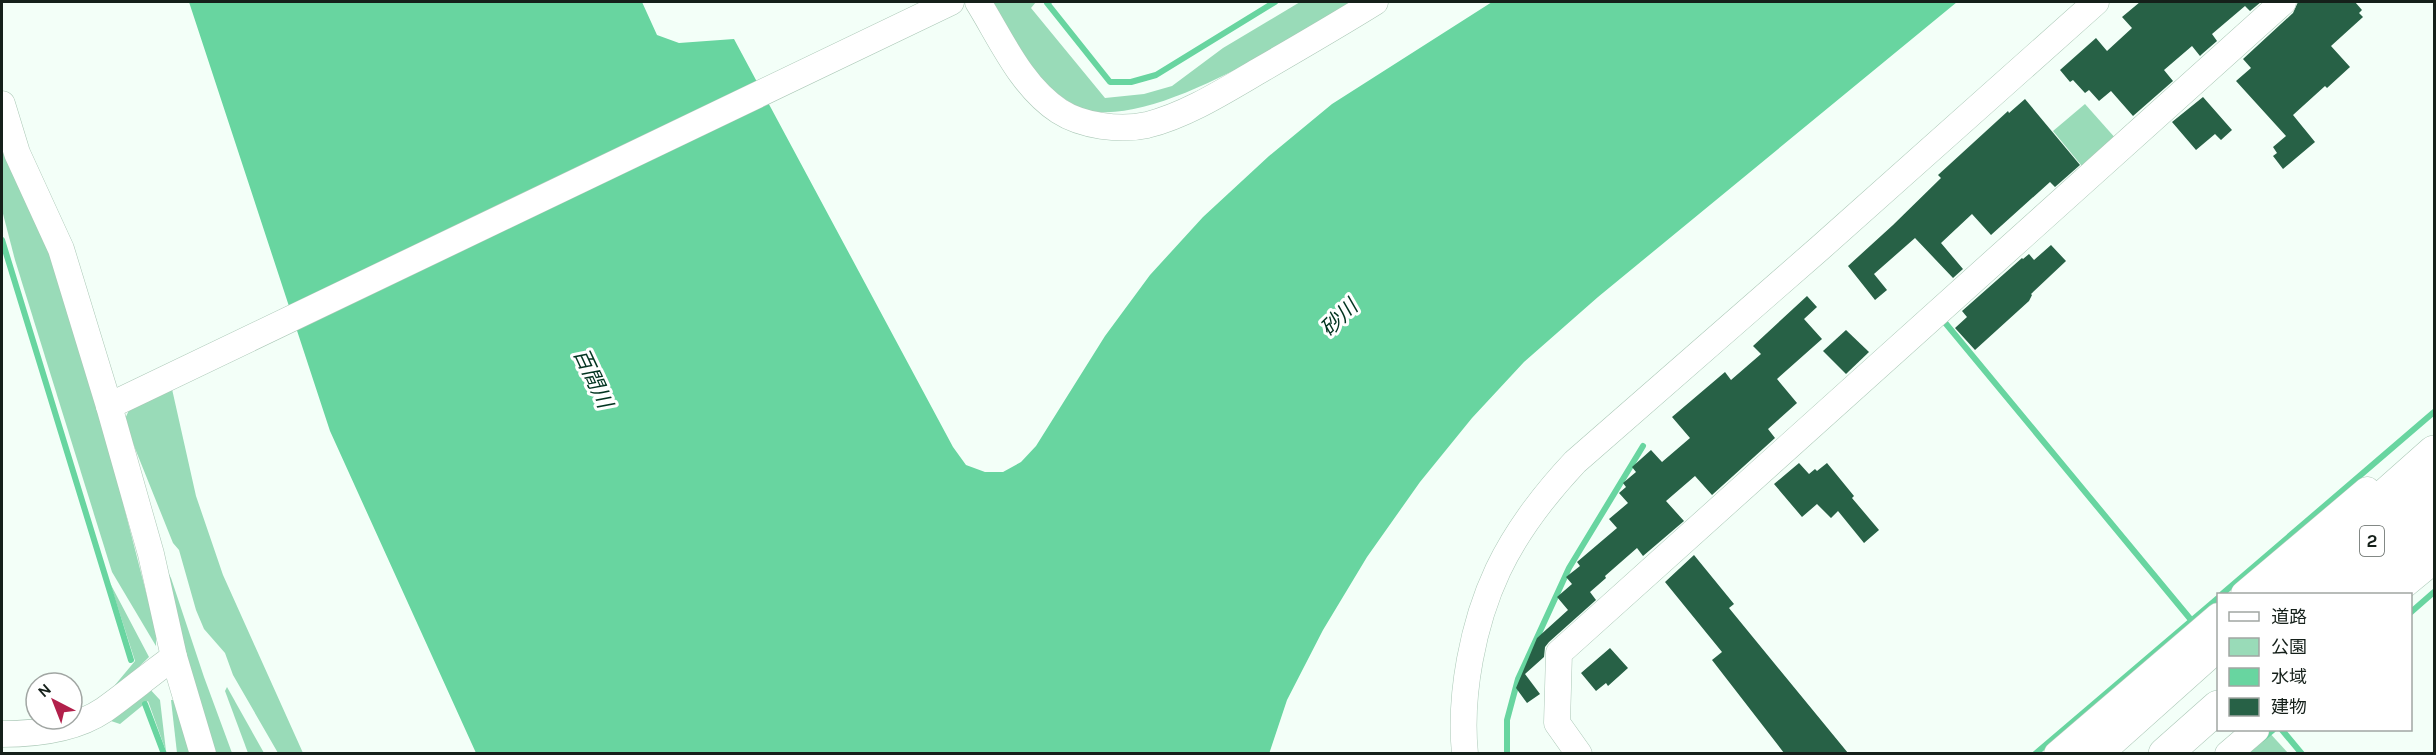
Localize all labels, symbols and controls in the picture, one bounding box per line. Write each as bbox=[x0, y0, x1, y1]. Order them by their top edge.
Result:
water label: 砂川 bbox=[1316, 293, 1364, 341]
water label: 百間川 bbox=[569, 344, 618, 413]
road number: 2 bbox=[2360, 526, 2384, 556]
legend bbox=[2217, 593, 2412, 731]
text: 道路 bbox=[2271, 606, 2307, 628]
text: 公園 bbox=[2271, 636, 2307, 658]
text: 水域 bbox=[2271, 666, 2307, 688]
north arrow bbox=[24, 671, 84, 731]
text: N bbox=[34, 679, 55, 701]
text: 建物 bbox=[2271, 696, 2307, 718]

